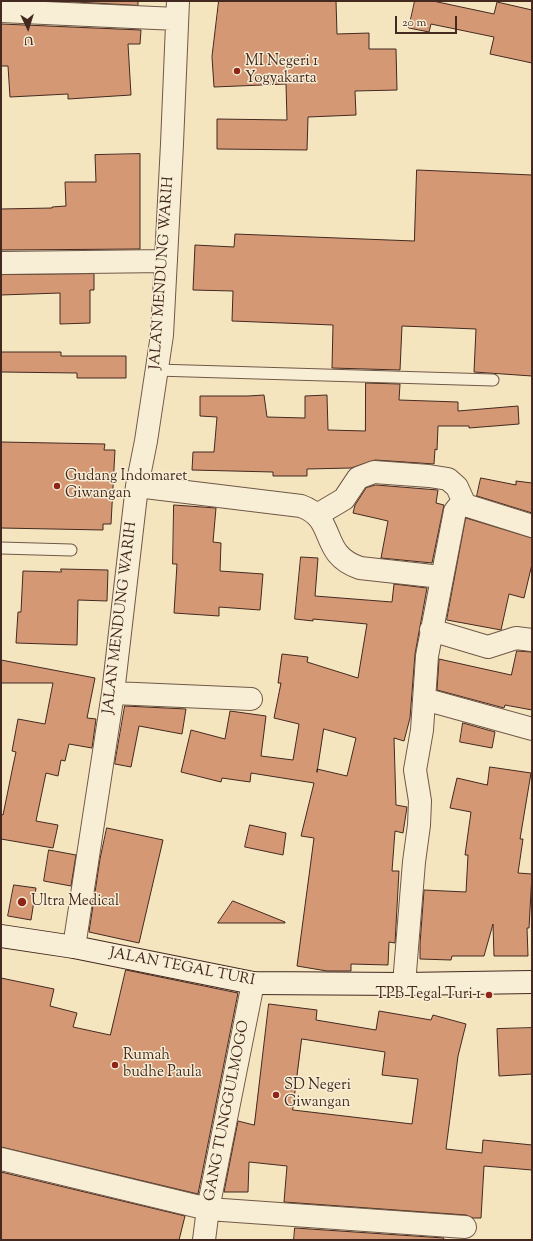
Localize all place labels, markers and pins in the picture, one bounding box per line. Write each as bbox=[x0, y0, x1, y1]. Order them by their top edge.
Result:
place label: MI Negeri 1 Yogyakarta bbox=[245, 53, 318, 88]
marker: MI Negeri 1 Yogyakarta bbox=[232, 66, 242, 76]
place label: Gudang Indomaret Giwangan bbox=[65, 468, 187, 503]
marker: Gudang Indomaret Giwangan bbox=[52, 481, 62, 491]
place label: Ultra Medical bbox=[31, 893, 119, 911]
marker: Ultra Medical bbox=[16, 896, 28, 908]
place label: TPB Tegal Turi 1 bbox=[375, 986, 481, 1004]
marker: TPB Tegal Turi 1 bbox=[484, 990, 494, 1000]
place label: Rumah budhe Paula bbox=[123, 1047, 202, 1082]
marker: Rumah budhe Paula bbox=[110, 1060, 120, 1070]
place label: SD Negeri Giwangan bbox=[284, 1077, 351, 1112]
marker: SD Negeri Giwangan bbox=[271, 1090, 281, 1100]

